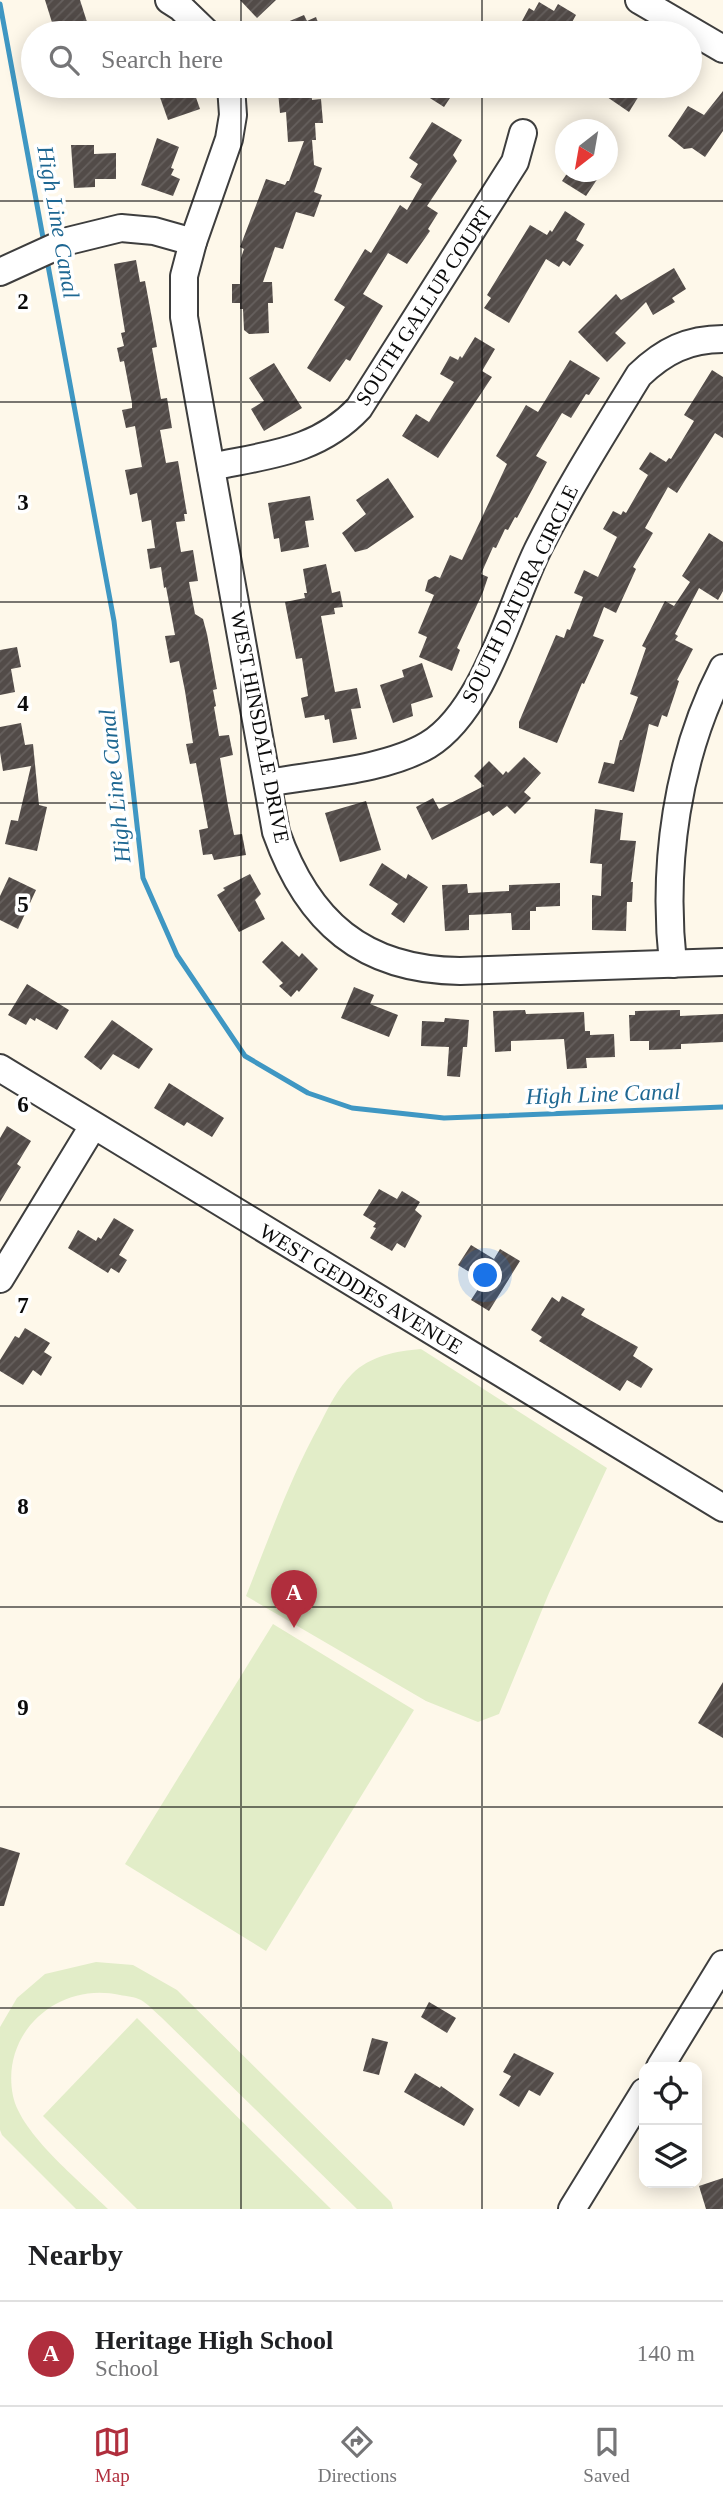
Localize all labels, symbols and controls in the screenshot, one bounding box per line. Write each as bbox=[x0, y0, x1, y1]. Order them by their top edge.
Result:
search box bbox=[21, 21, 702, 98]
icon: search bbox=[45, 41, 83, 79]
text: Search here bbox=[101, 45, 223, 74]
north arrow bbox=[555, 119, 618, 182]
water label: High Line Canal bbox=[32, 143, 84, 300]
street label: SOUTH GALLUP COURT bbox=[351, 202, 497, 410]
text: 2 bbox=[17, 289, 29, 314]
street label: SOUTH DATURA CIRCLE bbox=[457, 481, 583, 707]
text: 3 bbox=[17, 490, 29, 515]
street label: WEST HINSDALE DRIVE bbox=[226, 609, 294, 845]
text: 4 bbox=[17, 691, 29, 716]
water label: High Line Canal bbox=[94, 708, 136, 865]
text: 5 bbox=[17, 892, 29, 917]
water label: High Line Canal bbox=[524, 1079, 681, 1109]
text: 6 bbox=[17, 1092, 29, 1117]
street label: WEST GEDDES AVENUE bbox=[255, 1219, 467, 1359]
your location bbox=[468, 1258, 502, 1292]
text: 7 bbox=[17, 1293, 29, 1318]
text: 8 bbox=[17, 1494, 29, 1519]
pin: A bbox=[271, 1570, 317, 1628]
text: 9 bbox=[17, 1695, 29, 1720]
map controls bbox=[639, 2062, 702, 2188]
button: locate bbox=[639, 2062, 702, 2125]
button: layers bbox=[639, 2125, 702, 2188]
text: Nearby bbox=[28, 2238, 123, 2271]
text: Heritage High School bbox=[95, 2326, 333, 2355]
text: A bbox=[43, 2341, 59, 2366]
text: 140 m bbox=[637, 2341, 695, 2366]
text: School bbox=[95, 2356, 159, 2381]
tab: Map bbox=[93, 2423, 131, 2487]
tab: Directions bbox=[318, 2423, 397, 2487]
tab: Saved bbox=[583, 2423, 630, 2487]

